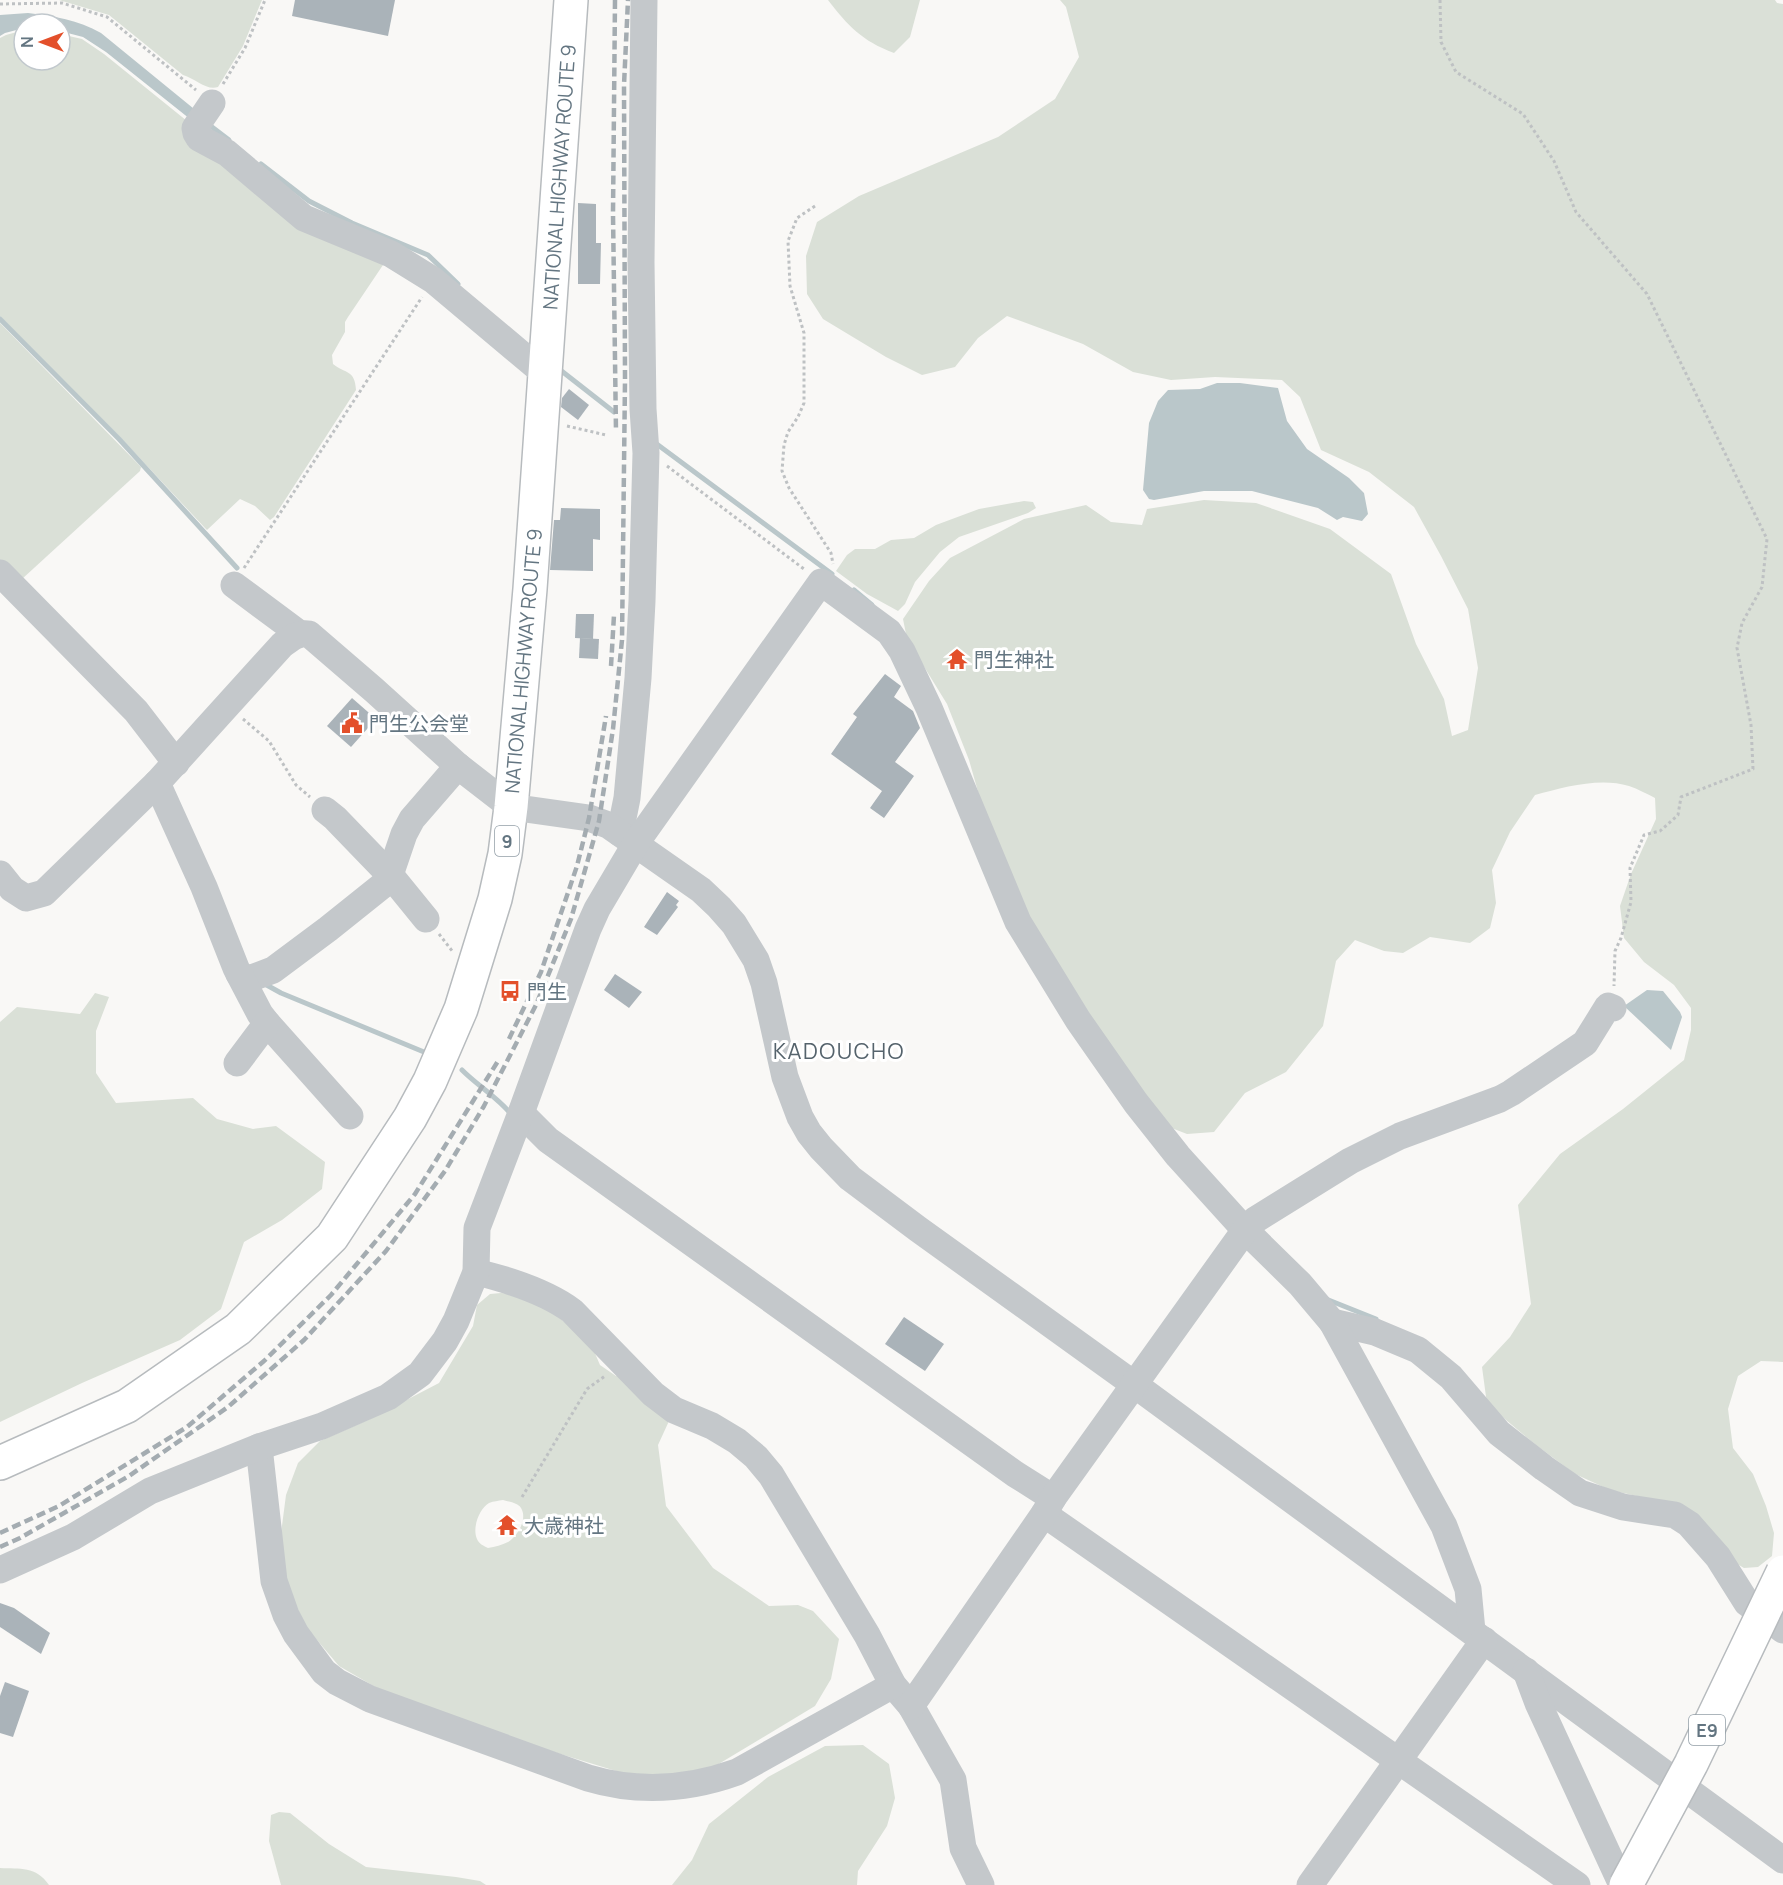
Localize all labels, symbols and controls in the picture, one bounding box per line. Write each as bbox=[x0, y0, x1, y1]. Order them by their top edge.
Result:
north arrow bbox=[12, 12, 72, 72]
text: N bbox=[16, 36, 38, 48]
street label: NATIONAL HIGHWAY ROUTE 9 bbox=[536, 43, 582, 311]
street label: NATIONAL HIGHWAY ROUTE 9 bbox=[498, 527, 548, 795]
place label: 門生神社 bbox=[974, 646, 1054, 673]
temple icon: 門生神社 bbox=[945, 647, 969, 671]
place label: 門生公会堂 bbox=[369, 710, 469, 737]
public building icon: 門生公会堂 bbox=[340, 711, 364, 735]
road number: 9 bbox=[495, 826, 519, 856]
place label: 門生 bbox=[527, 978, 567, 1005]
bus stop icon: 門生 bbox=[498, 979, 522, 1003]
district label: KADOUCHO bbox=[773, 1036, 905, 1066]
place label: 大歳神社 bbox=[524, 1512, 604, 1539]
temple icon: 大歳神社 bbox=[495, 1513, 519, 1537]
road number: E9 bbox=[1689, 1715, 1725, 1745]

